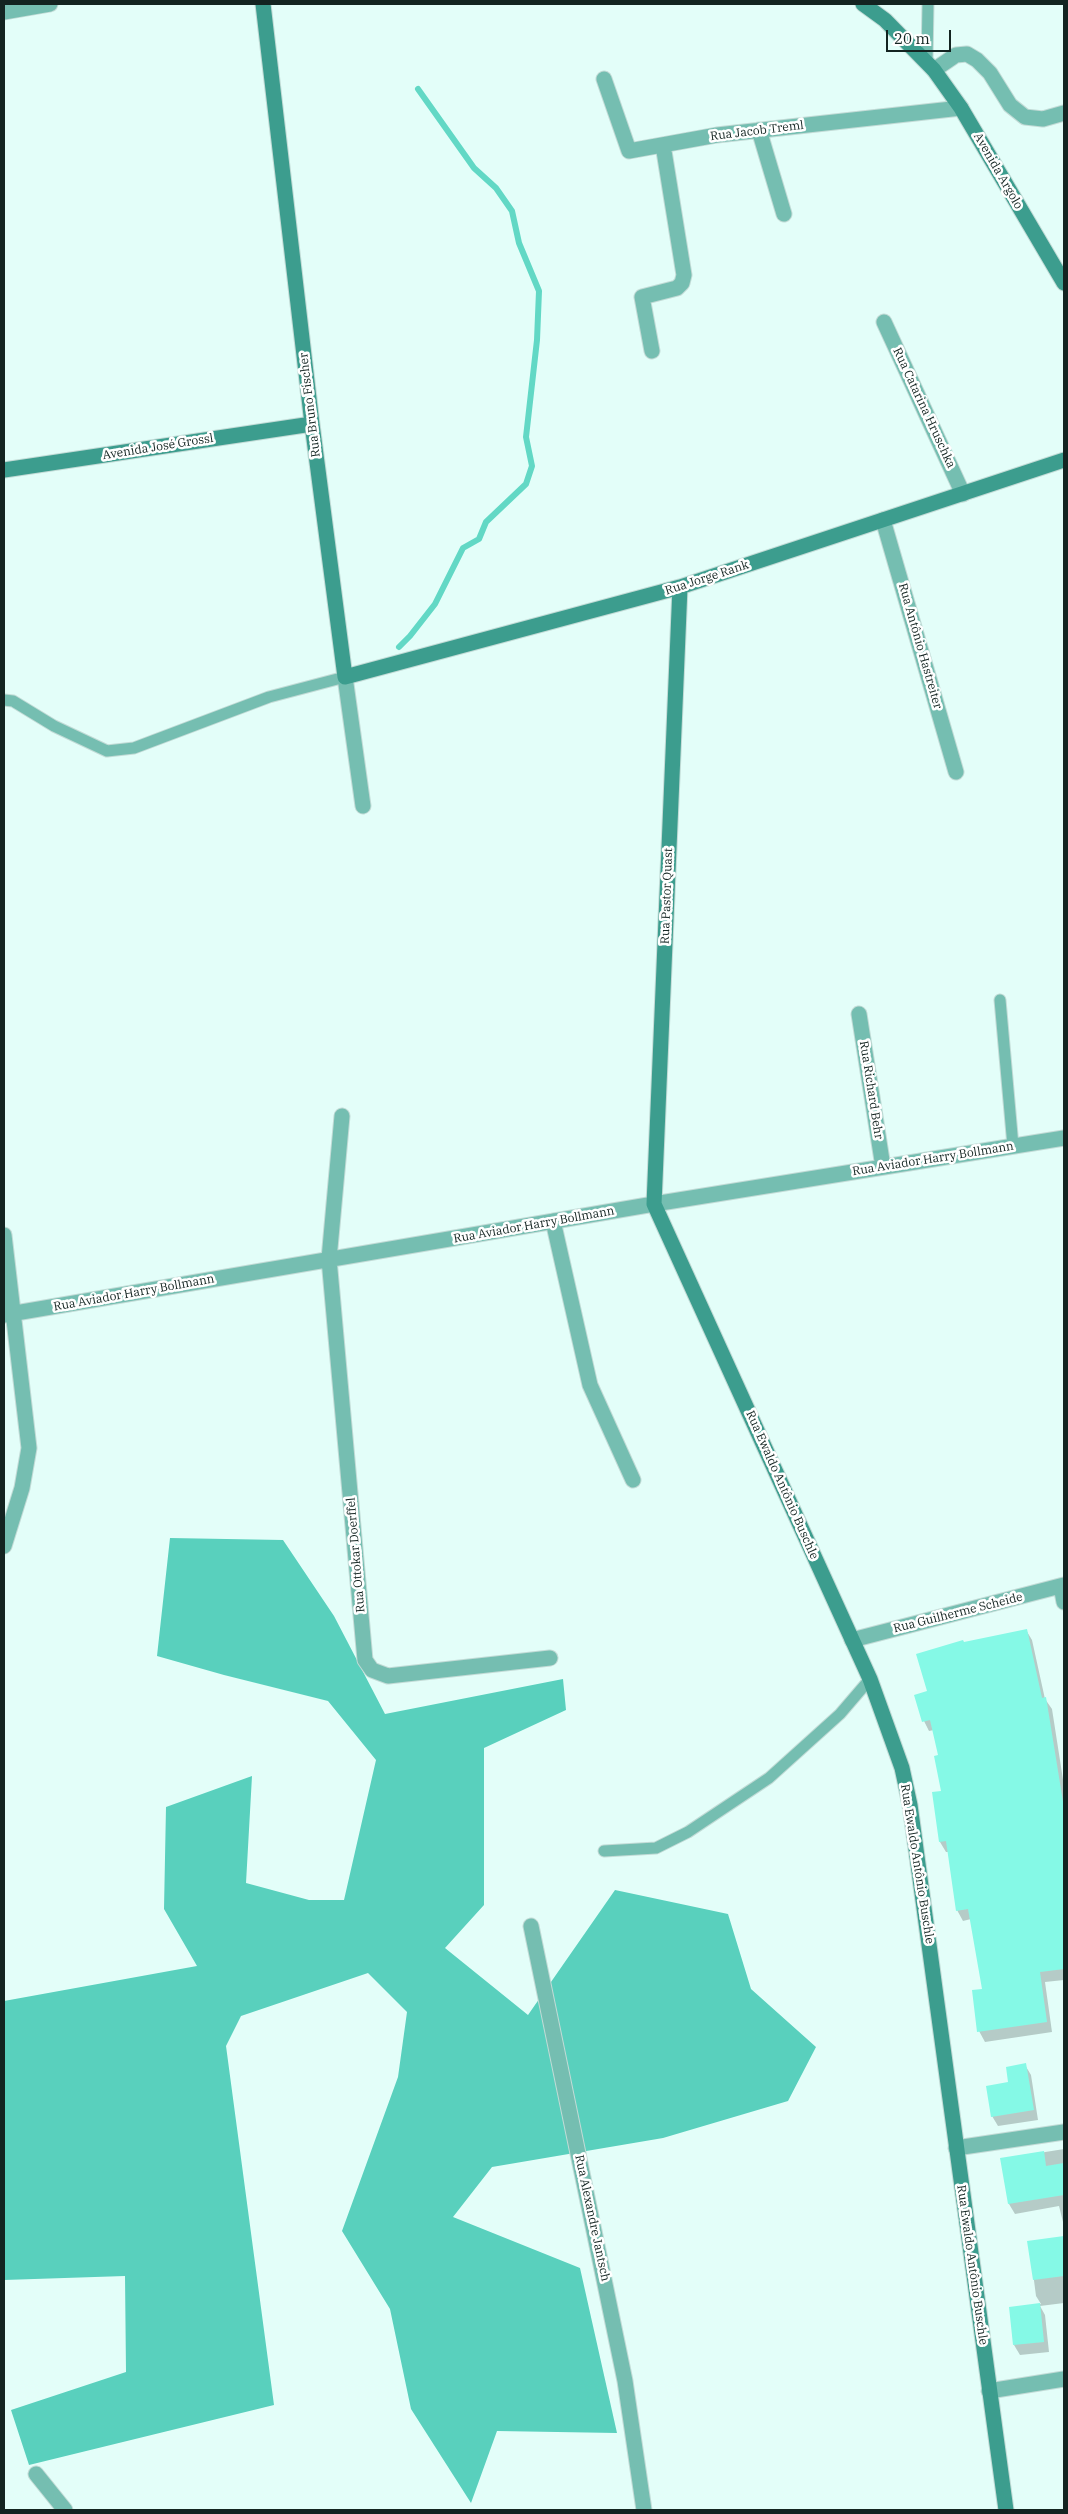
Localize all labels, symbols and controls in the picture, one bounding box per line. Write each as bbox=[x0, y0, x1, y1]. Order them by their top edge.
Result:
scale bar bbox=[888, 20, 953, 52]
text: 20 m bbox=[894, 29, 930, 48]
street label: Rua Jacob Treml bbox=[709, 118, 805, 144]
street label: Avenida Argolo bbox=[970, 130, 1026, 212]
street label: Rua Catarina Hruschka bbox=[890, 345, 958, 471]
street label: Rua Bruno Fischer bbox=[296, 352, 324, 458]
street label: Avenida José Grossl bbox=[102, 431, 214, 463]
street label: Rua Jorge Rank bbox=[663, 558, 751, 598]
street label: Rua Antônio Hastreiter bbox=[895, 581, 945, 711]
street label: Rua Pastor Quast bbox=[658, 848, 676, 944]
street label: Rua Richard Behr bbox=[856, 1040, 886, 1140]
street label: Rua Aviador Harry Bollmann bbox=[851, 1139, 1015, 1179]
street label: Rua Aviador Harry Bollmann bbox=[452, 1204, 616, 1246]
street label: Rua Aviador Harry Bollmann bbox=[52, 1272, 216, 1314]
street label: Rua Ewaldo Antônio Buschle bbox=[743, 1408, 821, 1562]
street label: Rua Ottokar Doerffel bbox=[344, 1497, 368, 1613]
street label: Rua Guilherme Scheide bbox=[892, 1590, 1024, 1636]
street label: Rua Ewaldo Antônio Buschle bbox=[897, 1783, 937, 1945]
street label: Rua Alexandre Jantsch bbox=[572, 2153, 612, 2283]
street label: Rua Ewaldo Antônio Buschle bbox=[954, 2184, 990, 2346]

